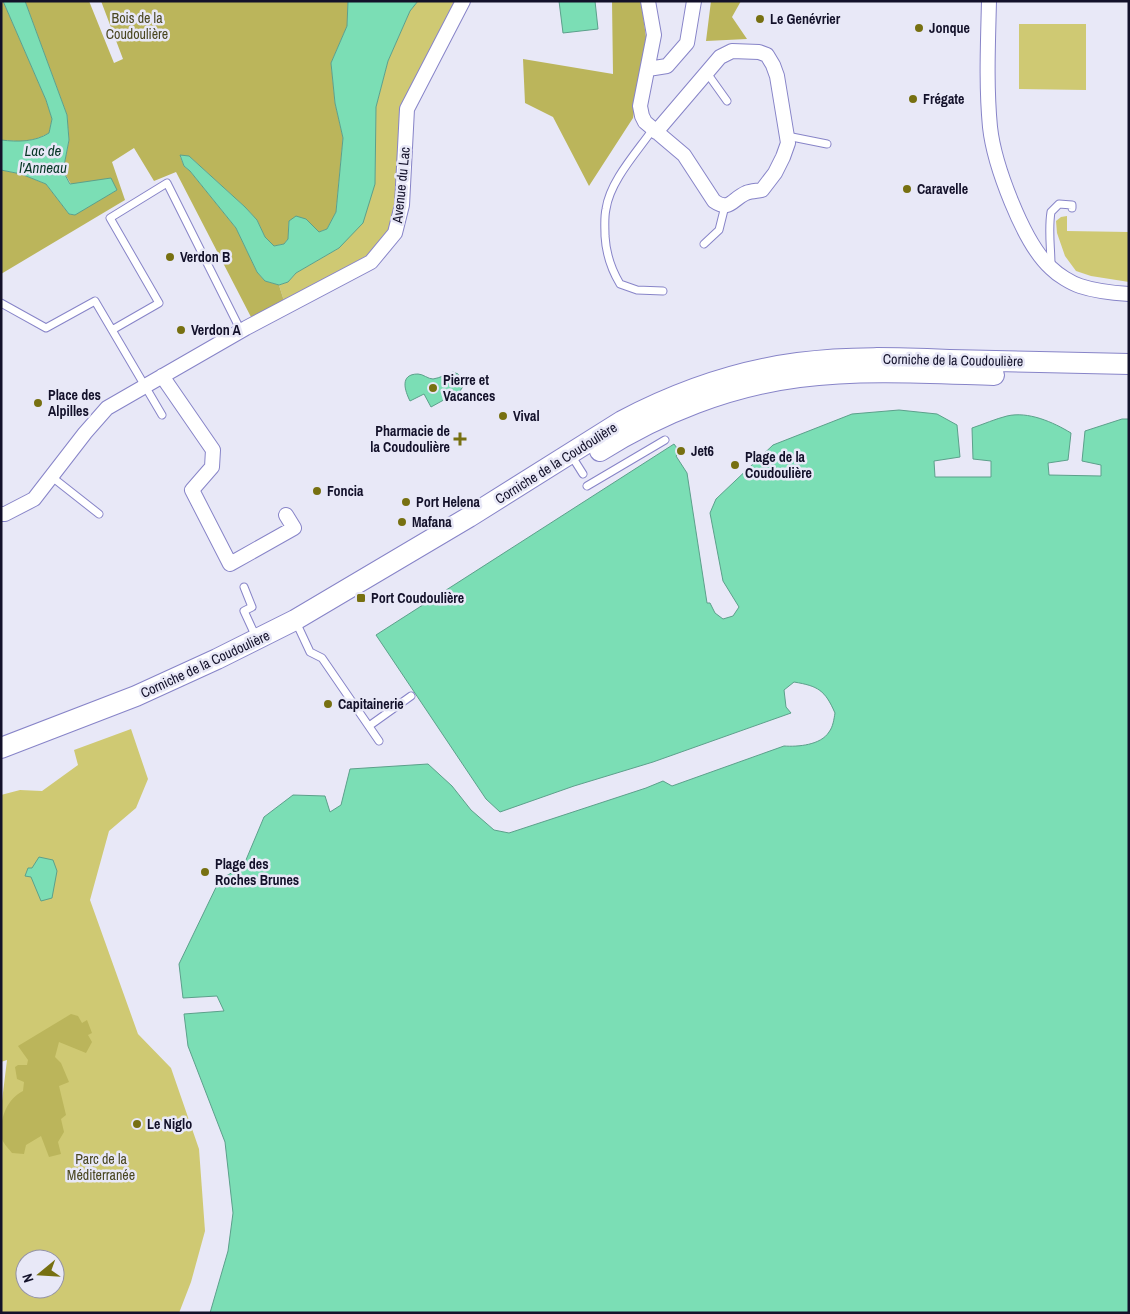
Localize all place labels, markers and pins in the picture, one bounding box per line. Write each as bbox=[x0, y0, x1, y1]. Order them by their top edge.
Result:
place label: Le Genévrier bbox=[770, 10, 841, 28]
marker: Le Genévrier bbox=[754, 13, 766, 25]
place label: Jonque bbox=[929, 19, 970, 37]
marker: Jonque bbox=[913, 22, 925, 34]
place label: Frégate bbox=[923, 90, 964, 108]
marker: Frégate bbox=[907, 93, 919, 105]
place label: Caravelle bbox=[917, 180, 968, 198]
marker: Caravelle bbox=[901, 183, 913, 195]
place label: Verdon B bbox=[180, 248, 230, 266]
marker: Verdon B bbox=[164, 251, 176, 263]
place label: Verdon A bbox=[191, 321, 241, 339]
marker: Verdon A bbox=[175, 324, 187, 336]
place label: Pierre et Vacances bbox=[443, 371, 495, 405]
marker: Pierre et Vacances bbox=[427, 382, 439, 394]
place label: Place des Alpilles bbox=[48, 386, 101, 420]
marker: Place des Alpilles bbox=[32, 397, 44, 409]
place label: Vival bbox=[513, 407, 540, 425]
marker: Vival bbox=[497, 410, 509, 422]
place label: Pharmacie de la Coudoulière bbox=[370, 422, 450, 456]
marker: Pharmacie de la Coudoulière bbox=[454, 433, 466, 445]
place label: Jet6 bbox=[691, 442, 714, 460]
marker: Jet6 bbox=[675, 445, 687, 457]
place label: Plage de la Coudoulière bbox=[745, 448, 812, 482]
marker: Plage de la Coudoulière bbox=[729, 459, 741, 471]
place label: Foncia bbox=[327, 482, 364, 500]
marker: Foncia bbox=[311, 485, 323, 497]
place label: Port Helena bbox=[416, 493, 480, 511]
marker: Port Helena bbox=[400, 496, 412, 508]
place label: Mafana bbox=[412, 513, 452, 531]
marker: Mafana bbox=[396, 516, 408, 528]
place label: Port Coudoulière bbox=[371, 589, 464, 607]
marker: Port Coudoulière bbox=[355, 592, 367, 604]
place label: Capitainerie bbox=[338, 695, 404, 713]
marker: Capitainerie bbox=[322, 698, 334, 710]
place label: Plage des Roches Brunes bbox=[215, 855, 299, 889]
marker: Plage des Roches Brunes bbox=[199, 866, 211, 878]
place label: Le Niglo bbox=[147, 1115, 192, 1133]
marker: Le Niglo bbox=[131, 1118, 143, 1130]

